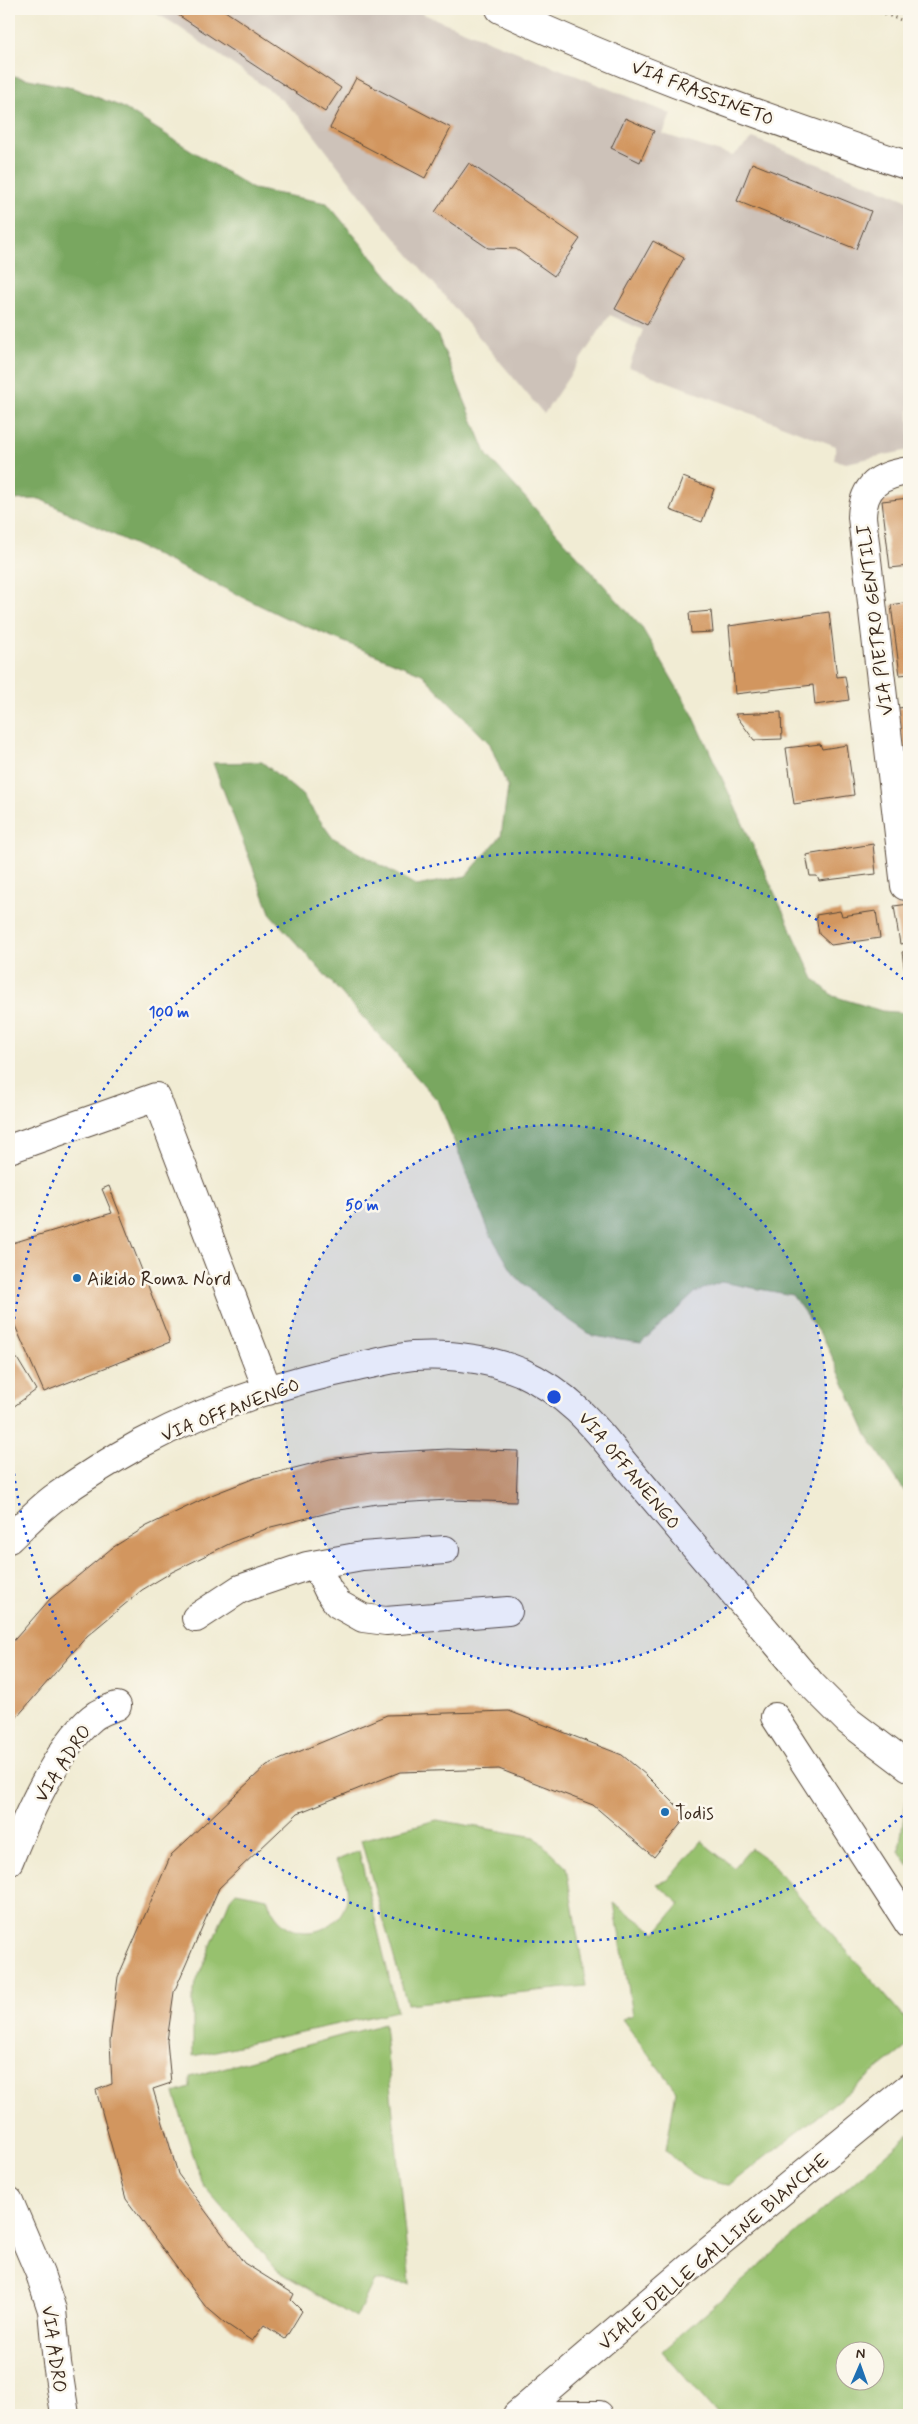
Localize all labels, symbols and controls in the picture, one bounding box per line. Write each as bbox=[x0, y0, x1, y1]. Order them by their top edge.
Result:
street label: VIA FRASSINETO bbox=[628, 55, 777, 132]
street label: VIA PIETRO GENTILI bbox=[851, 523, 900, 717]
text: 100 m bbox=[149, 1003, 189, 1023]
text: 50 m bbox=[345, 1196, 379, 1216]
place label: Aikido Roma Nord bbox=[87, 1267, 231, 1292]
marker: Aikido Roma Nord bbox=[71, 1272, 83, 1284]
street label: VIA OFFANENGO bbox=[158, 1372, 303, 1448]
centre of rings bbox=[545, 1388, 563, 1406]
street label: VIA OFFANENGO bbox=[572, 1407, 686, 1535]
street label: VIA ADRO bbox=[29, 1720, 98, 1807]
place label: Todis bbox=[675, 1801, 714, 1826]
marker: Todis bbox=[659, 1806, 671, 1818]
street label: VIALE DELLE GALLINE BIANCHE bbox=[593, 2148, 835, 2356]
street label: VIA ADRO bbox=[35, 2304, 72, 2394]
north arrow bbox=[836, 2342, 886, 2392]
text: N bbox=[855, 2345, 865, 2363]

